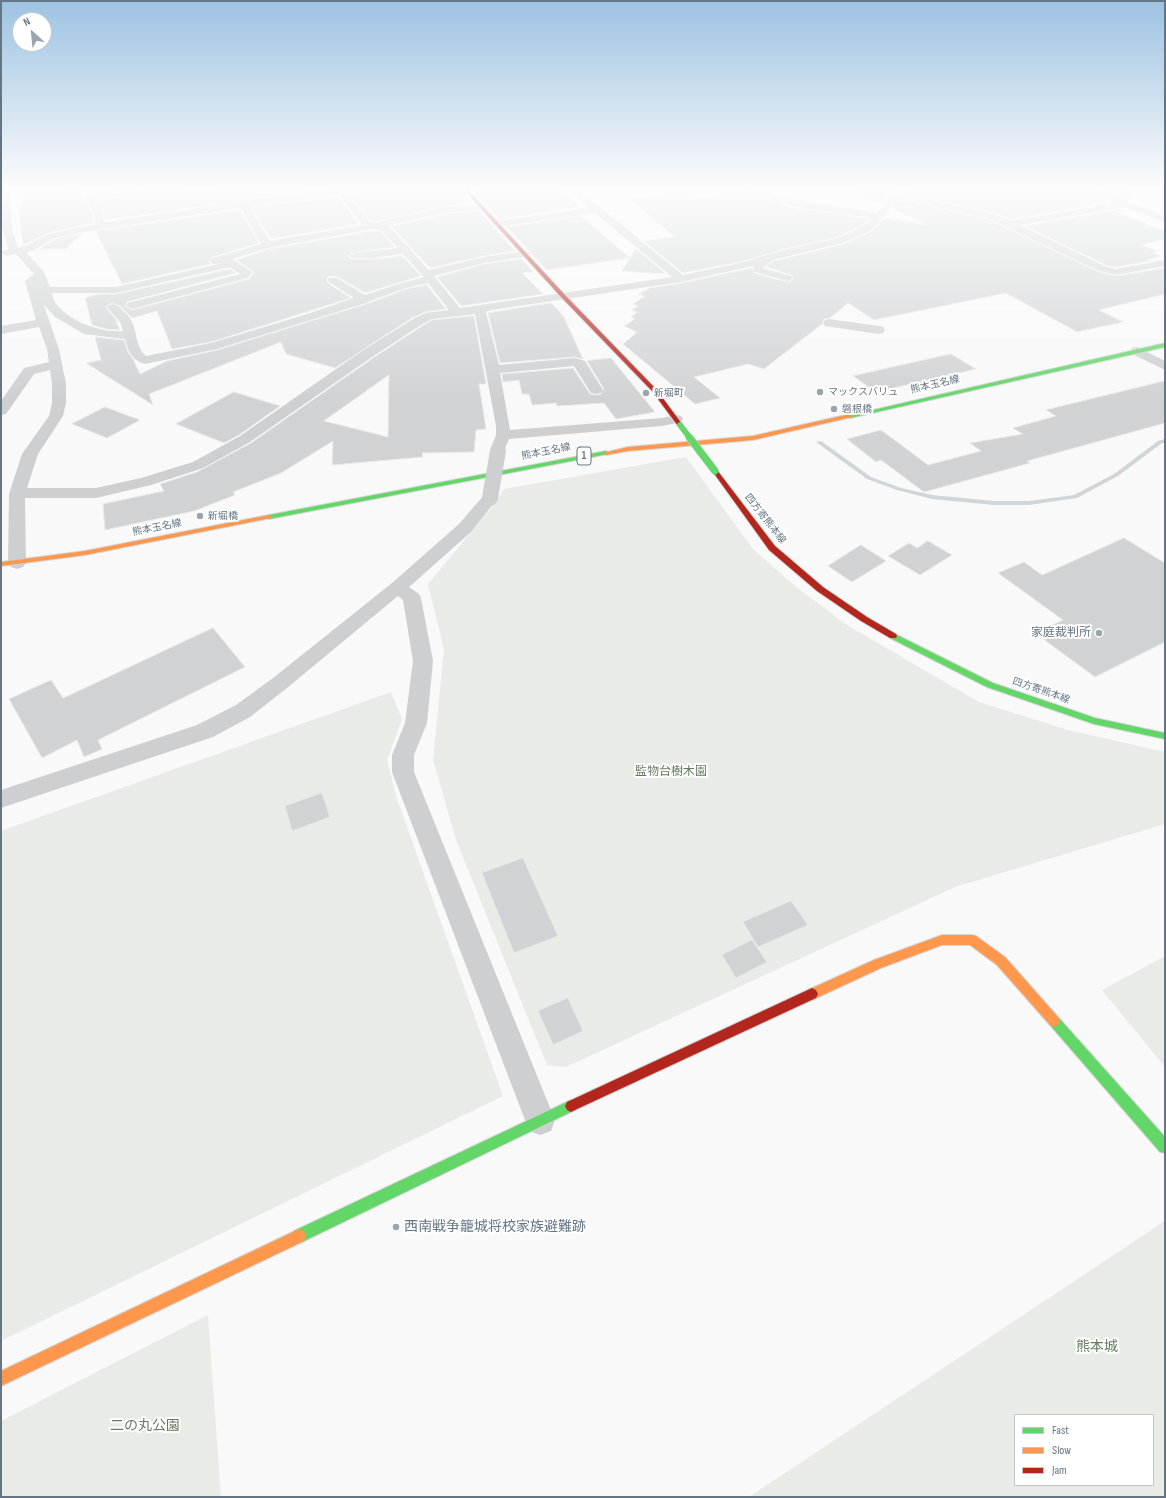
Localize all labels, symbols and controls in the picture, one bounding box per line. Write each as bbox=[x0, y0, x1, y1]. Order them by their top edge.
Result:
north arrow bbox=[12, 12, 52, 52]
text: N bbox=[21, 15, 32, 29]
street label: 熊本玉名線 bbox=[909, 374, 961, 396]
place label: マックスバリュ bbox=[828, 386, 898, 398]
place label: 新堀町 bbox=[654, 387, 684, 399]
marker: マックスバリュ bbox=[815, 387, 825, 397]
marker: 新堀町 bbox=[641, 388, 651, 398]
place label: 磐根橋 bbox=[842, 403, 872, 415]
marker: 磐根橋 bbox=[829, 404, 839, 414]
street label: 熊本玉名線 bbox=[520, 441, 572, 463]
road number: 1 bbox=[577, 447, 591, 465]
street label: 四方寄熊本線 bbox=[742, 492, 788, 546]
place label: 新堀橋 bbox=[208, 510, 238, 522]
marker: 新堀橋 bbox=[195, 511, 205, 521]
street label: 熊本玉名線 bbox=[131, 517, 183, 539]
place label: 家庭裁判所 bbox=[1031, 626, 1091, 640]
marker: 家庭裁判所 bbox=[1094, 628, 1104, 638]
street label: 四方寄熊本線 bbox=[1011, 676, 1071, 706]
park label: 監物台樹木園 bbox=[635, 765, 707, 779]
place label: 西南戦争籠城将校家族避難跡 bbox=[404, 1219, 586, 1235]
marker: 西南戦争籠城将校家族避難跡 bbox=[391, 1222, 401, 1232]
park label: 熊本城 bbox=[1076, 1339, 1118, 1355]
legend bbox=[1014, 1414, 1154, 1486]
park label: 二の丸公園 bbox=[110, 1418, 180, 1434]
text: Fast bbox=[1052, 1423, 1069, 1438]
text: Slow bbox=[1052, 1443, 1071, 1458]
text: Jam bbox=[1052, 1463, 1067, 1478]

